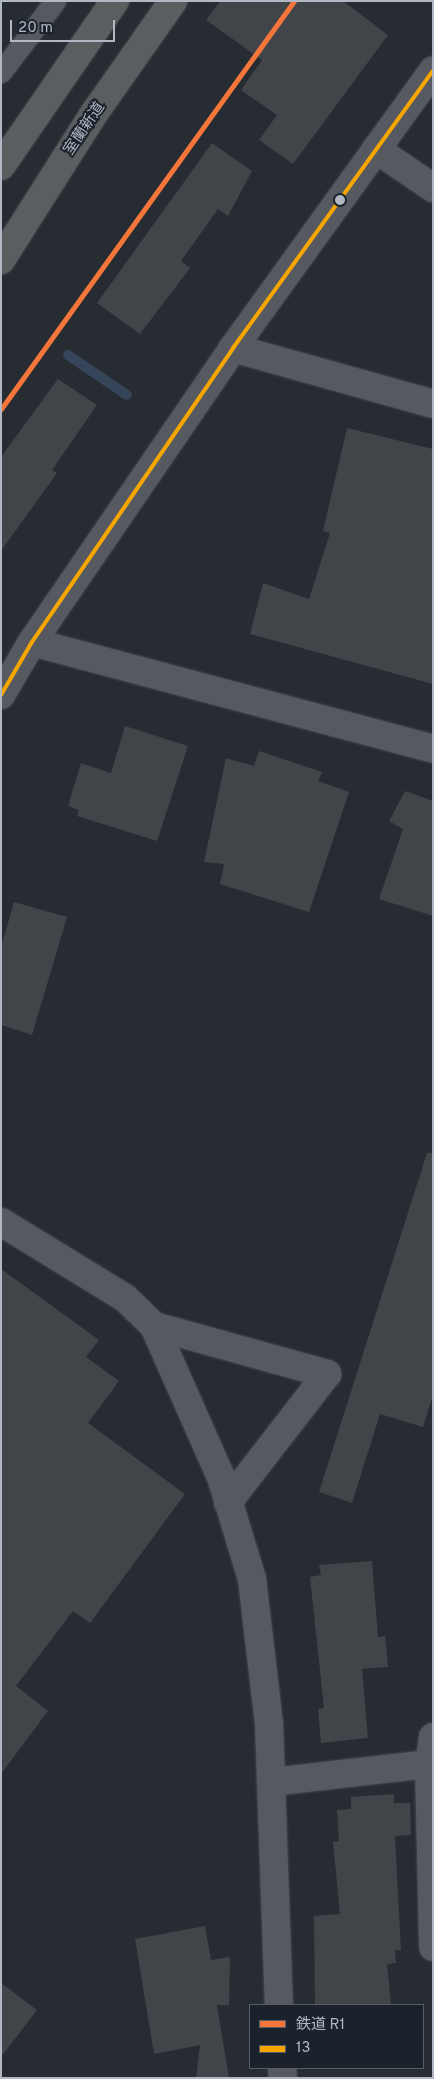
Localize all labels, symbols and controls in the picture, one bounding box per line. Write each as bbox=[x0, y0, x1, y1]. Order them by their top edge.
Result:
scale bar bbox=[12, 10, 118, 42]
text: 20 m bbox=[18, 19, 53, 38]
street label: 室蘭新道 bbox=[61, 99, 109, 159]
unlabelled marker bbox=[335, 195, 345, 205]
legend bbox=[249, 2004, 424, 2069]
text: 鉄道 R1 bbox=[296, 2016, 345, 2035]
text: 13 bbox=[296, 2039, 311, 2058]

